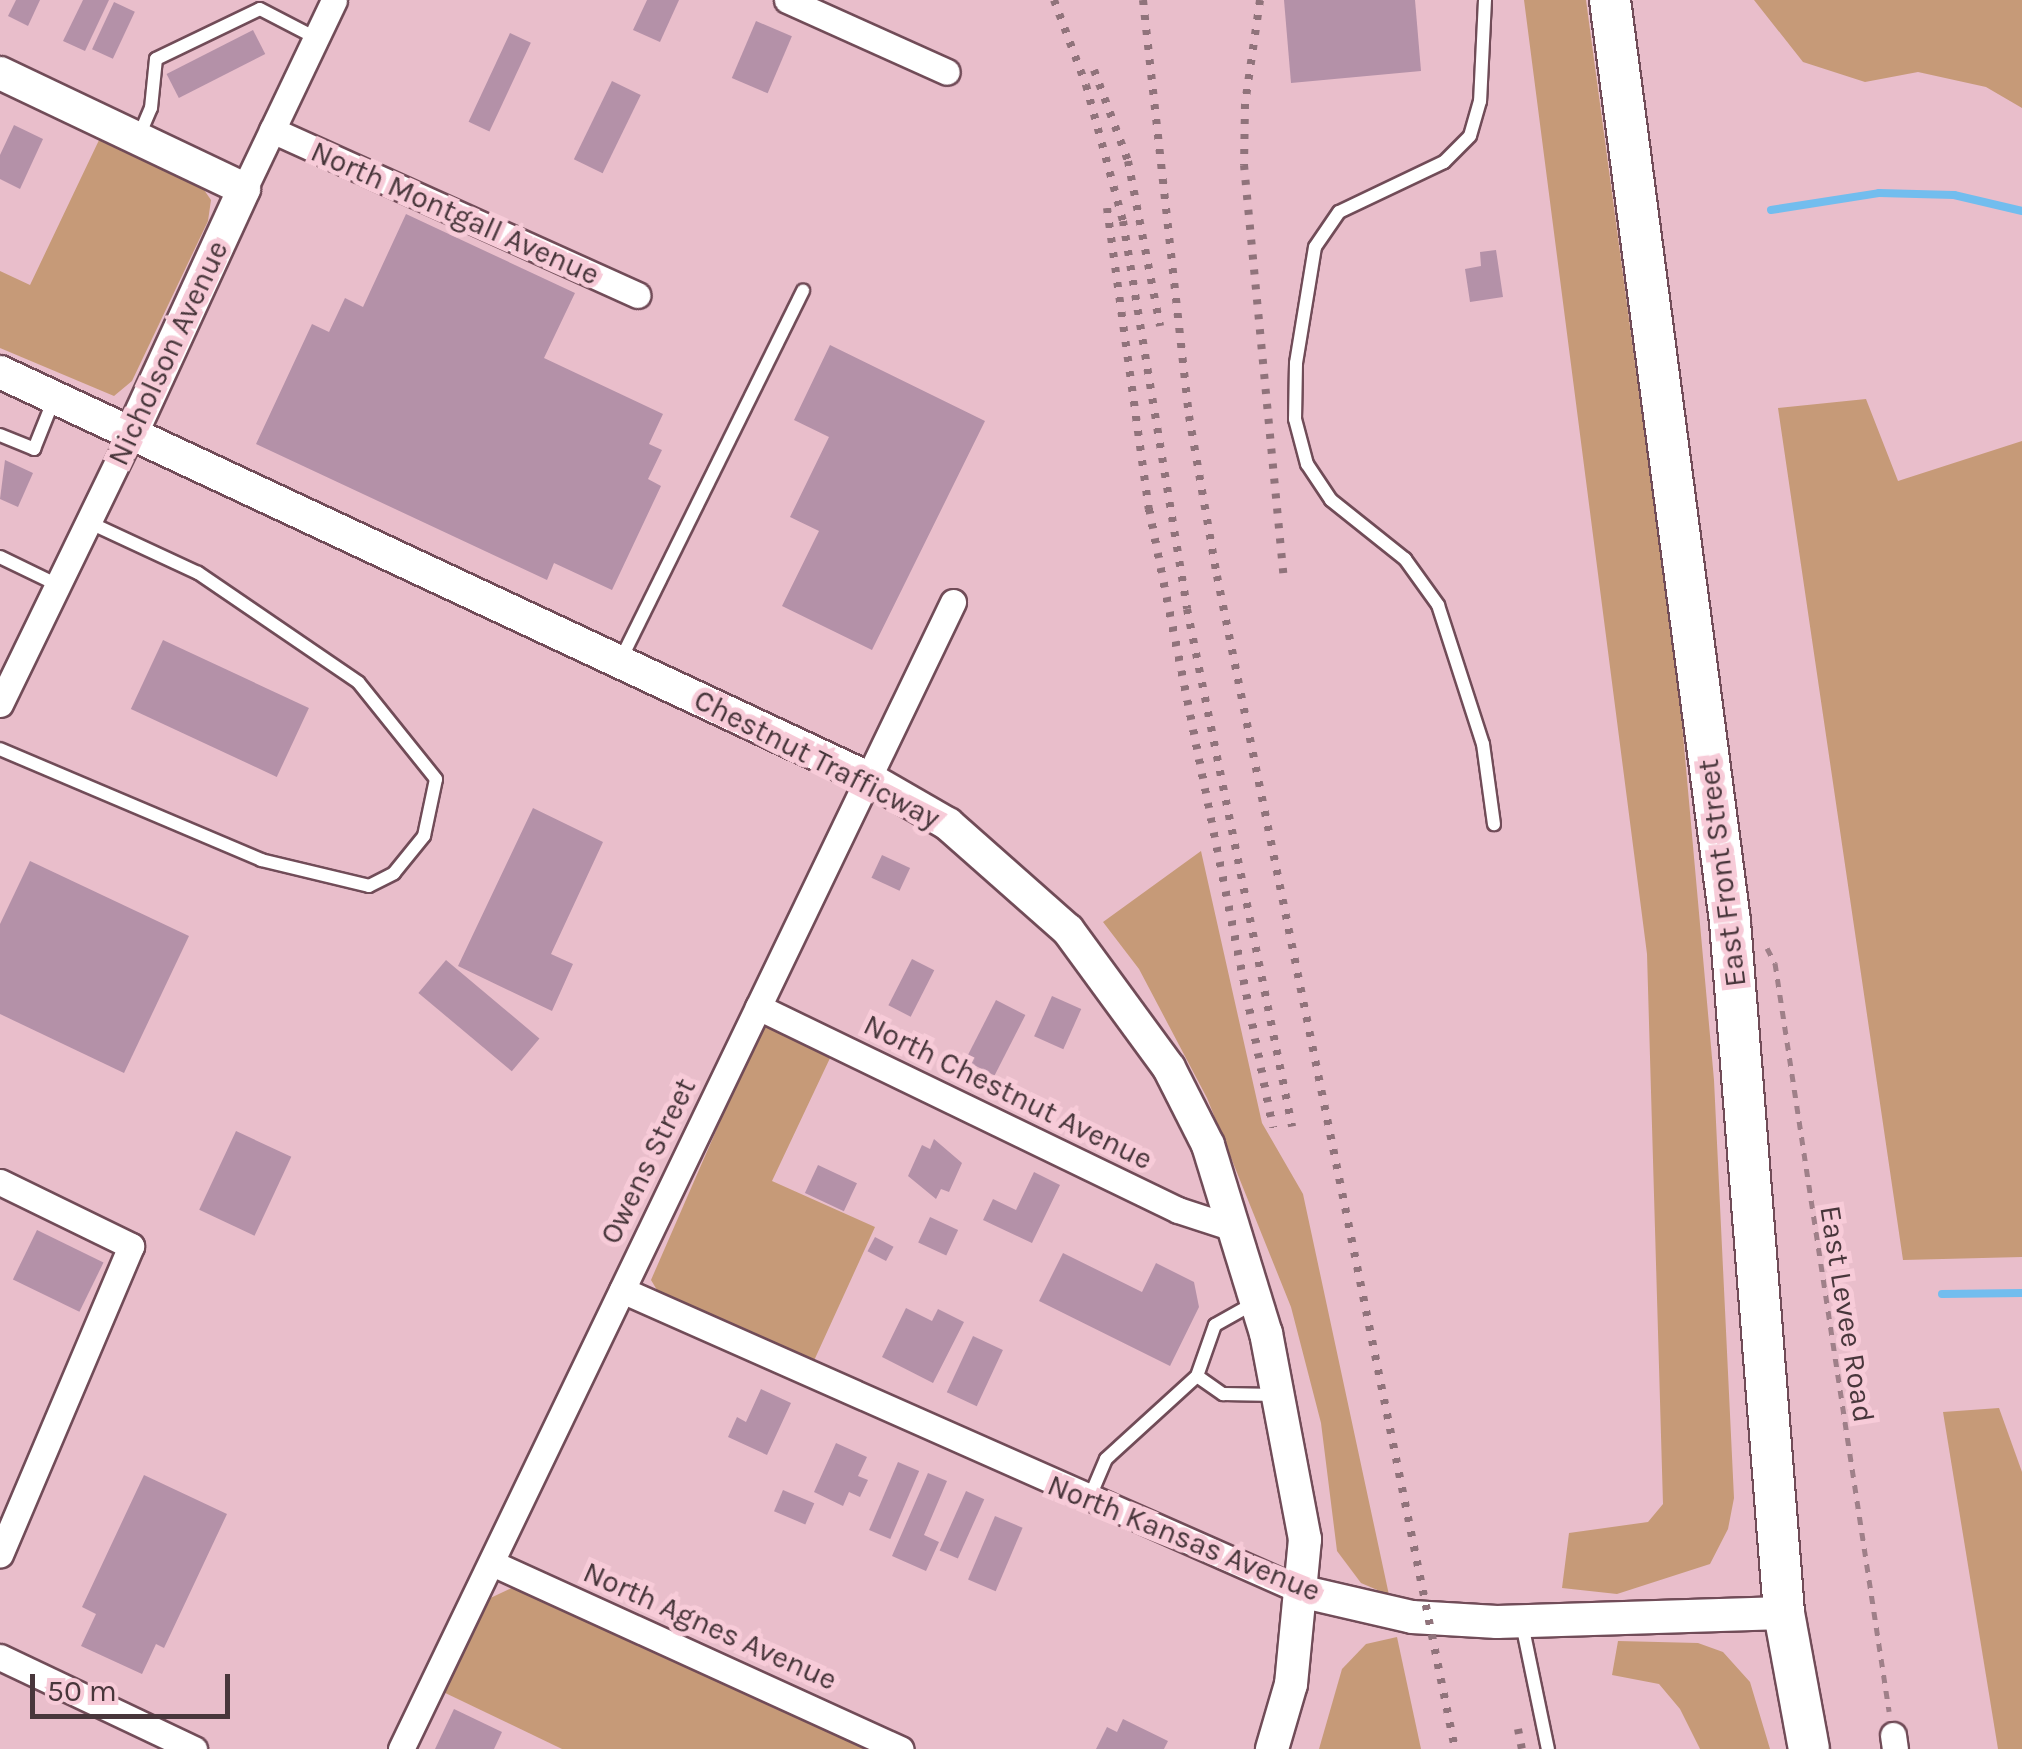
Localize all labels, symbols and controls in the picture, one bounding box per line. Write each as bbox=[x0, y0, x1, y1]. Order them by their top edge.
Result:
street label: North Montgall Avenue bbox=[305, 133, 605, 293]
street label: Nicholson Avenue bbox=[100, 235, 236, 471]
street label: Chestnut Trafficway bbox=[688, 681, 946, 837]
street label: East Front Street bbox=[1690, 757, 1754, 989]
street label: North Chestnut Avenue bbox=[858, 1006, 1158, 1178]
street label: Owens Street bbox=[592, 1072, 704, 1250]
street label: East Levee Road bbox=[1812, 1203, 1882, 1425]
street label: North Kansas Avenue bbox=[1042, 1467, 1326, 1609]
street label: North Agnes Avenue bbox=[578, 1554, 842, 1698]
scale bar bbox=[35, 1654, 235, 1716]
text: 50 m bbox=[47, 1673, 117, 1709]

